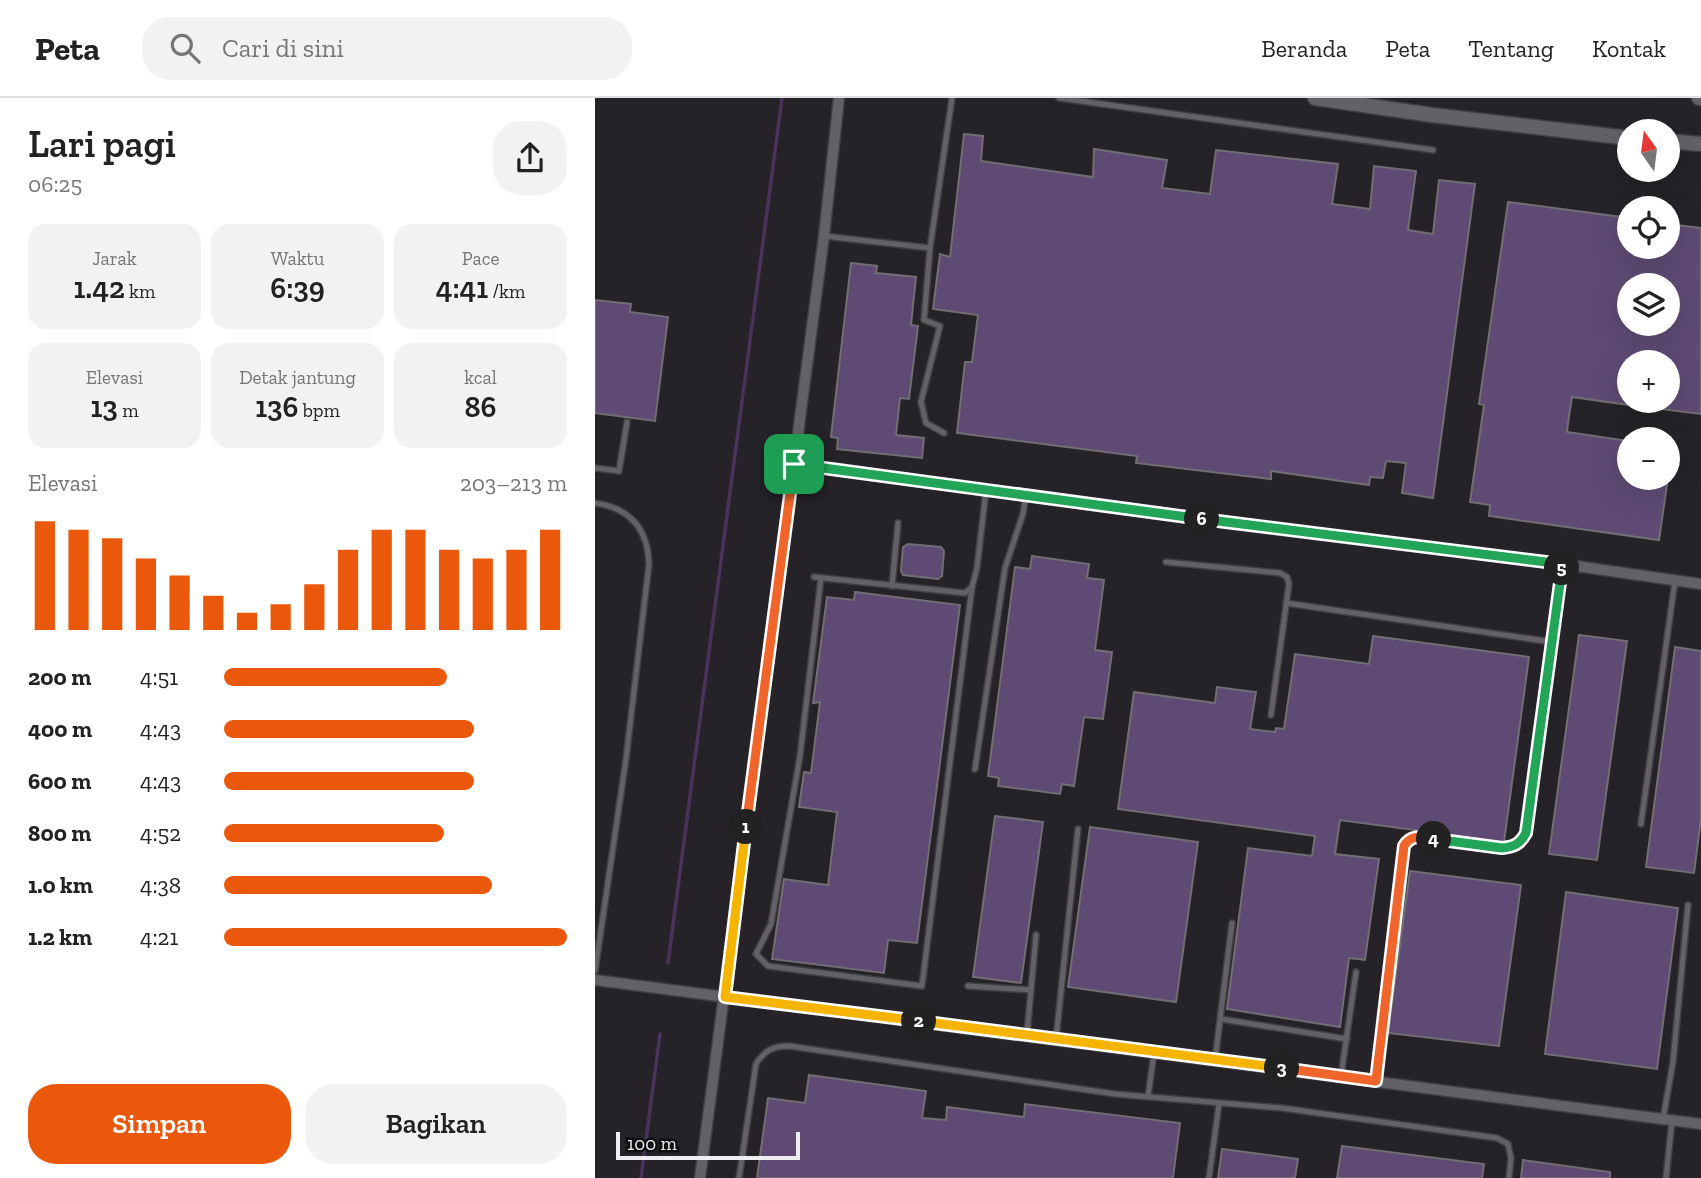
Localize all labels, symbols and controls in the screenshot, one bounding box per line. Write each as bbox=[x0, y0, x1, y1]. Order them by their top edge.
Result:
search box bbox=[142, 17, 632, 80]
text: Peta bbox=[35, 29, 100, 68]
icon: search bbox=[166, 29, 204, 67]
text: Cari di sini bbox=[222, 32, 344, 64]
text: Beranda bbox=[1261, 34, 1347, 63]
text: Peta bbox=[1385, 34, 1430, 63]
text: Tentang bbox=[1468, 34, 1554, 63]
text: Kontak bbox=[1592, 34, 1666, 63]
north arrow bbox=[1617, 119, 1680, 182]
map controls bbox=[1617, 119, 1680, 490]
text: Lari pagi bbox=[28, 121, 176, 167]
button: share bbox=[493, 121, 567, 195]
text: 06:25 bbox=[28, 170, 82, 198]
button: locate bbox=[1617, 196, 1680, 259]
text: Jarak bbox=[92, 247, 137, 270]
text: Waktu bbox=[271, 247, 324, 270]
text: Pace bbox=[462, 247, 499, 270]
text: 1.42 bbox=[74, 270, 125, 306]
text: 6:39 bbox=[270, 270, 325, 306]
text: 4:41 bbox=[436, 270, 488, 306]
button: layers bbox=[1617, 273, 1680, 336]
text: km bbox=[125, 280, 155, 303]
text: /km bbox=[488, 280, 525, 303]
button: + bbox=[1617, 350, 1680, 413]
text: Elevasi bbox=[86, 366, 143, 389]
text: Detak jantung bbox=[239, 366, 356, 389]
text: kcal bbox=[464, 366, 497, 389]
text: 13 bbox=[90, 389, 118, 425]
text: 136 bbox=[255, 389, 299, 425]
text: 86 bbox=[464, 389, 497, 425]
text: m bbox=[118, 399, 139, 422]
text: bpm bbox=[299, 399, 340, 422]
button: − bbox=[1617, 427, 1680, 490]
pin bbox=[764, 434, 824, 494]
icon: arrive bbox=[775, 445, 813, 483]
text: Elevasi bbox=[28, 469, 97, 497]
text: 203–213 m bbox=[460, 469, 567, 497]
pin: 6 bbox=[1185, 502, 1219, 536]
text: 6 bbox=[1196, 507, 1207, 530]
pin: 5 bbox=[1545, 550, 1579, 586]
text: 5 bbox=[1557, 556, 1566, 579]
text: 200 m bbox=[28, 663, 91, 691]
text: 4:51 bbox=[140, 663, 178, 691]
text: 400 m bbox=[28, 715, 92, 743]
text: 4:43 bbox=[140, 715, 181, 743]
text: 600 m bbox=[28, 767, 91, 795]
text: 4:43 bbox=[140, 767, 181, 795]
pin: 1 bbox=[729, 810, 763, 844]
text: 1 bbox=[742, 815, 749, 838]
text: 800 m bbox=[28, 819, 91, 847]
text: 4:52 bbox=[140, 819, 181, 847]
pin: 4 bbox=[1417, 822, 1451, 856]
text: 4 bbox=[1428, 827, 1439, 850]
text: 1.0 km bbox=[28, 871, 93, 899]
text: 4:38 bbox=[140, 871, 181, 899]
text: 1.2 km bbox=[28, 923, 92, 951]
text: 4:21 bbox=[140, 923, 178, 951]
pin: 2 bbox=[901, 1004, 937, 1038]
text: 2 bbox=[913, 1009, 924, 1032]
pin: 3 bbox=[1265, 1051, 1299, 1086]
text: 3 bbox=[1276, 1056, 1287, 1079]
button: Simpan bbox=[28, 1084, 291, 1164]
button: Bagikan bbox=[305, 1084, 567, 1164]
scale bar bbox=[616, 1129, 800, 1161]
text: 100 m bbox=[627, 1132, 677, 1155]

